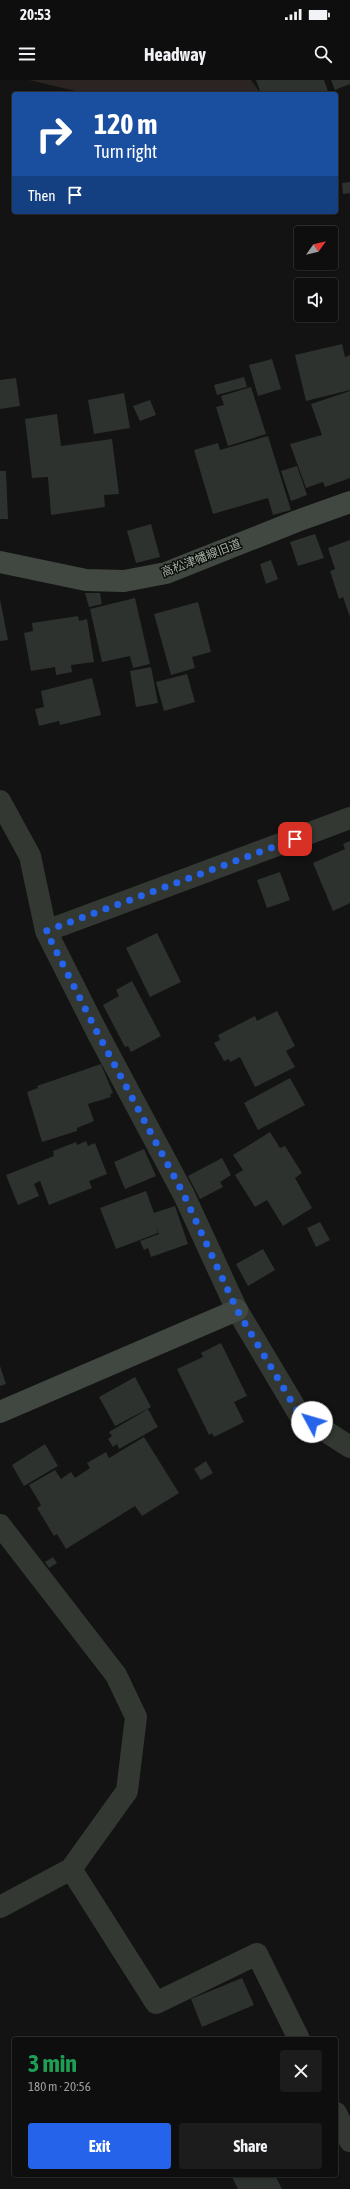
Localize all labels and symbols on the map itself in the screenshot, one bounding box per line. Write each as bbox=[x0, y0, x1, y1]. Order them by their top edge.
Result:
north arrow bbox=[294, 226, 338, 270]
street label: 高松津幡線旧道 bbox=[159, 536, 243, 580]
pin bbox=[278, 822, 312, 856]
position arrow bbox=[291, 1401, 333, 1443]

